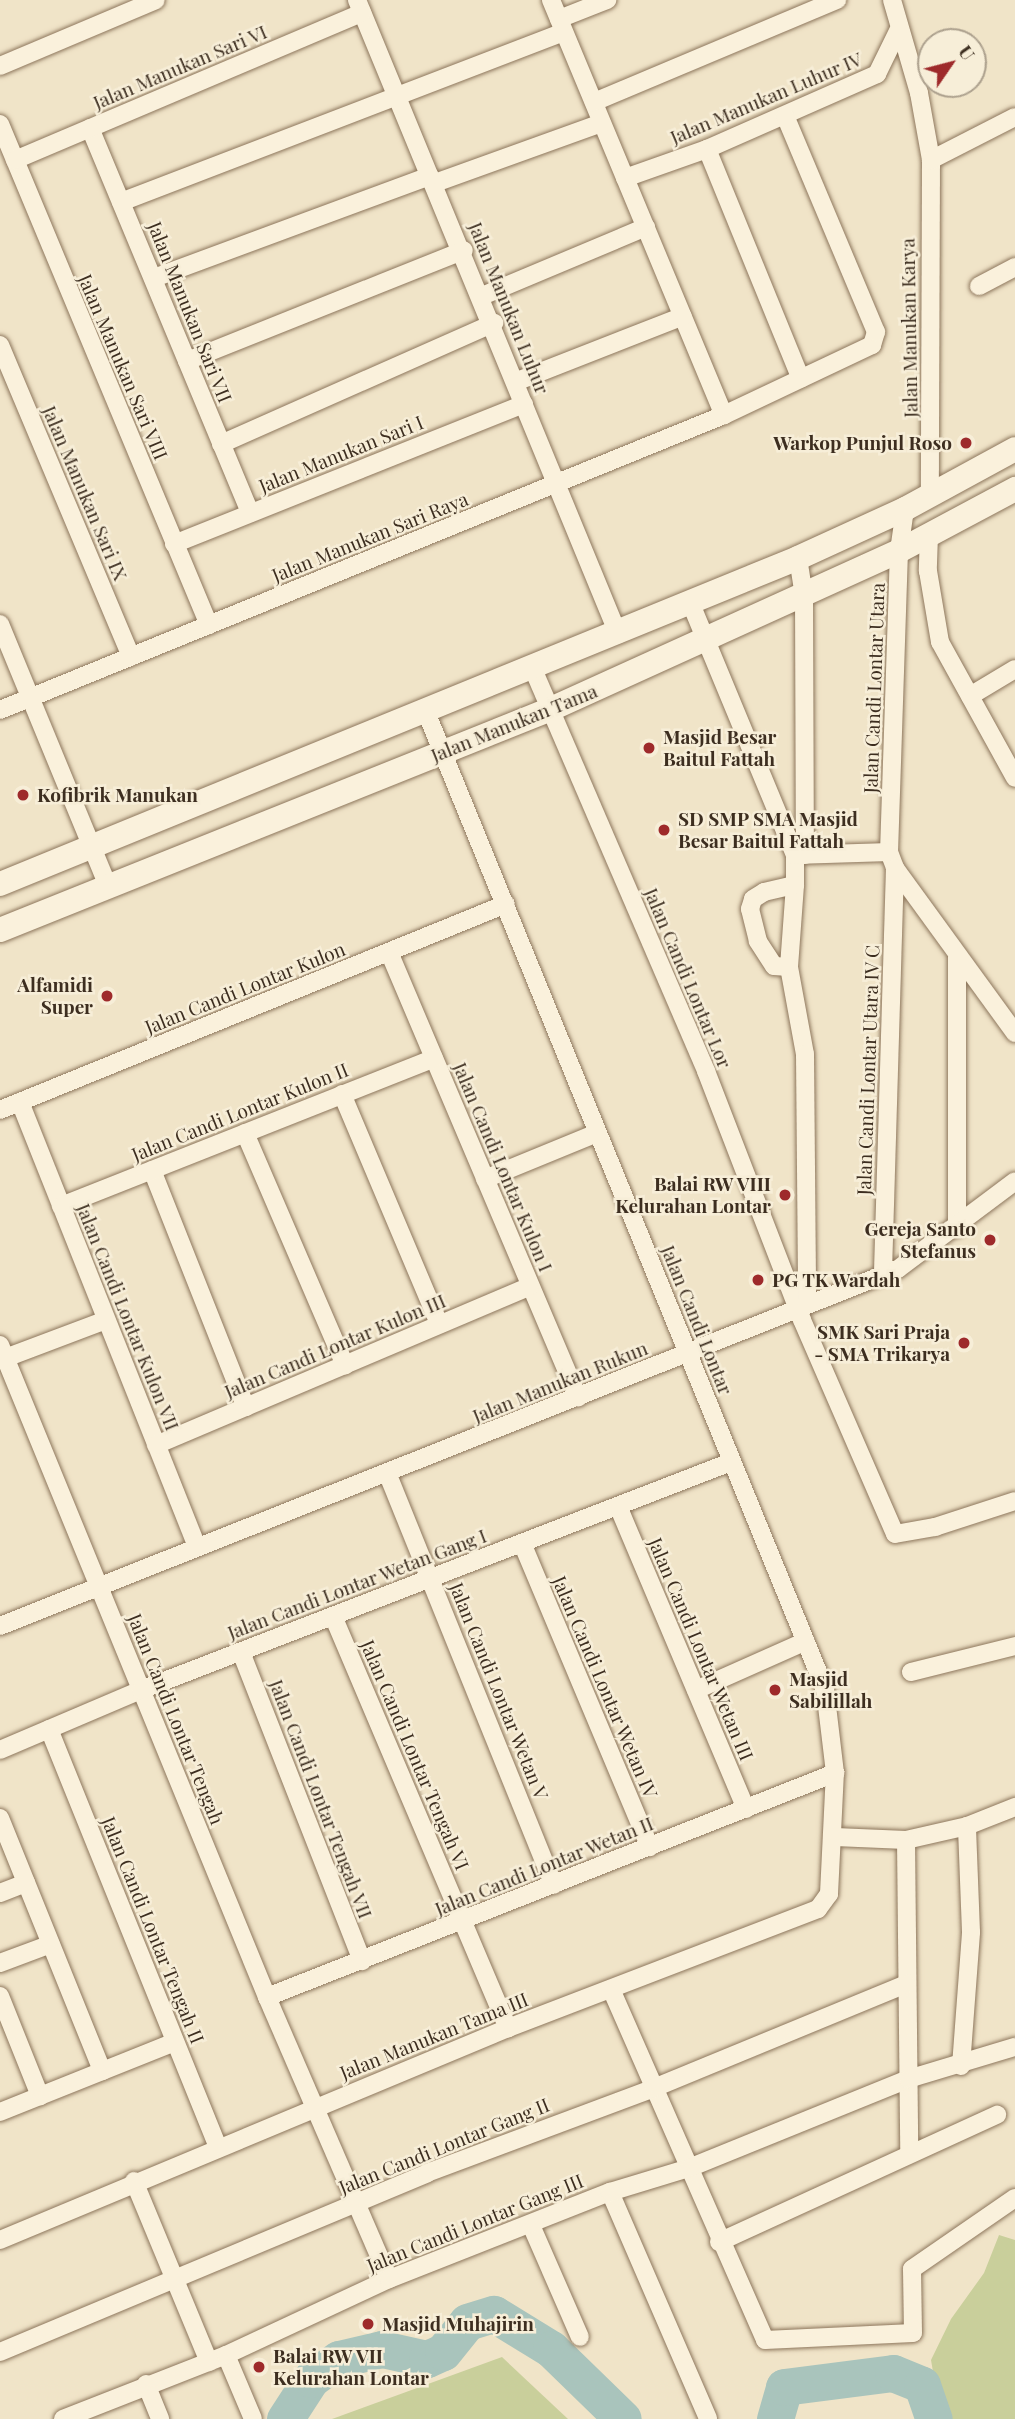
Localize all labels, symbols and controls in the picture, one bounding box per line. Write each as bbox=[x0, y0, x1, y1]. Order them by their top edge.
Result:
street label: Jalan Manukan Sari VI bbox=[89, 20, 271, 114]
north arrow bbox=[917, 28, 987, 98]
text: U bbox=[953, 39, 982, 65]
street label: Jalan Manukan Luhur IV bbox=[667, 47, 865, 149]
street label: Jalan Manukan Sari VII bbox=[143, 218, 237, 406]
street label: Jalan Manukan Luhur bbox=[464, 219, 554, 397]
street label: Jalan Manukan Karya bbox=[896, 238, 922, 418]
street label: Jalan Manukan Sari VIII bbox=[73, 270, 173, 464]
street label: Jalan Manukan Sari IX bbox=[38, 402, 132, 584]
street label: Jalan Manukan Sari I bbox=[255, 411, 427, 497]
place label: Warkop Punjul Roso bbox=[773, 432, 952, 454]
marker: Warkop Punjul Roso bbox=[958, 435, 974, 451]
street label: Jalan Manukan Sari Raya bbox=[269, 487, 471, 587]
street label: Jalan Candi Lontar Utara bbox=[859, 582, 889, 794]
street label: Jalan Manukan Tama bbox=[427, 679, 601, 767]
place label: Masjid Besar Baitul Fattah bbox=[663, 726, 776, 770]
marker: Masjid Besar Baitul Fattah bbox=[641, 740, 657, 756]
place label: Kofibrik Manukan bbox=[37, 784, 198, 806]
marker: Kofibrik Manukan bbox=[15, 787, 31, 803]
place label: SD SMP SMA Masjid Besar Baitul Fattah bbox=[678, 808, 858, 852]
marker: SD SMP SMA Masjid Besar Baitul Fattah bbox=[656, 822, 672, 838]
street label: Jalan Candi Lontar Lor bbox=[640, 884, 736, 1072]
street label: Jalan Candi Lontar Kulon bbox=[141, 937, 349, 1039]
street label: Jalan Candi Lontar Utara IV C bbox=[852, 944, 884, 1196]
place label: Alfamidi Super bbox=[17, 974, 93, 1018]
marker: Alfamidi Super bbox=[99, 988, 115, 1004]
street label: Jalan Candi Lontar Kulon II bbox=[128, 1058, 352, 1166]
street label: Jalan Candi Lontar Kulon I bbox=[448, 1059, 558, 1275]
place label: Balai RW VIII Kelurahan Lontar bbox=[615, 1173, 771, 1217]
marker: Balai RW VIII Kelurahan Lontar bbox=[777, 1187, 793, 1203]
street label: Jalan Candi Lontar Kulon VII bbox=[72, 1200, 184, 1434]
place label: Gereja Santo Stefanus bbox=[865, 1218, 976, 1262]
marker: Gereja Santo Stefanus bbox=[982, 1232, 998, 1248]
street label: Jalan Candi Lontar bbox=[657, 1242, 737, 1398]
place label: PG TK Wardah bbox=[772, 1269, 902, 1291]
marker: PG TK Wardah bbox=[750, 1272, 766, 1288]
street label: Jalan Candi Lontar Kulon III bbox=[221, 1289, 449, 1403]
place label: SMK Sari Praja - SMA Trikarya bbox=[814, 1321, 950, 1365]
marker: SMK Sari Praja - SMA Trikarya bbox=[956, 1335, 972, 1351]
street label: Jalan Manukan Rukun bbox=[469, 1337, 651, 1427]
street label: Jalan Candi Lontar Wetan Gang I bbox=[224, 1524, 490, 1644]
street label: Jalan Candi Lontar Wetan III bbox=[643, 1534, 759, 1764]
street label: Jalan Candi Lontar Wetan IV bbox=[548, 1572, 662, 1802]
street label: Jalan Candi Lontar Wetan V bbox=[445, 1579, 553, 1803]
street label: Jalan Candi Lontar Tengah bbox=[123, 1610, 229, 1828]
street label: Jalan Candi Lontar Tengah VI bbox=[356, 1636, 474, 1874]
place label: Masjid Sabilillah bbox=[789, 1668, 872, 1712]
street label: Jalan Candi Lontar Tengah VII bbox=[265, 1676, 377, 1922]
marker: Masjid Sabilillah bbox=[767, 1682, 783, 1698]
street label: Jalan Candi Lontar Wetan II bbox=[431, 1812, 657, 1920]
street label: Jalan Candi Lontar Tengah II bbox=[97, 1813, 209, 2047]
street label: Jalan Manukan Tama III bbox=[336, 1988, 532, 2084]
street label: Jalan Candi Lontar Gang II bbox=[335, 2093, 553, 2199]
street label: Jalan Candi Lontar Gang III bbox=[363, 2169, 587, 2277]
place label: Masjid Muhajirin bbox=[382, 2313, 534, 2335]
marker: Masjid Muhajirin bbox=[360, 2316, 376, 2332]
place label: Balai RW VII Kelurahan Lontar bbox=[273, 2345, 429, 2389]
marker: Balai RW VII Kelurahan Lontar bbox=[251, 2359, 267, 2375]

